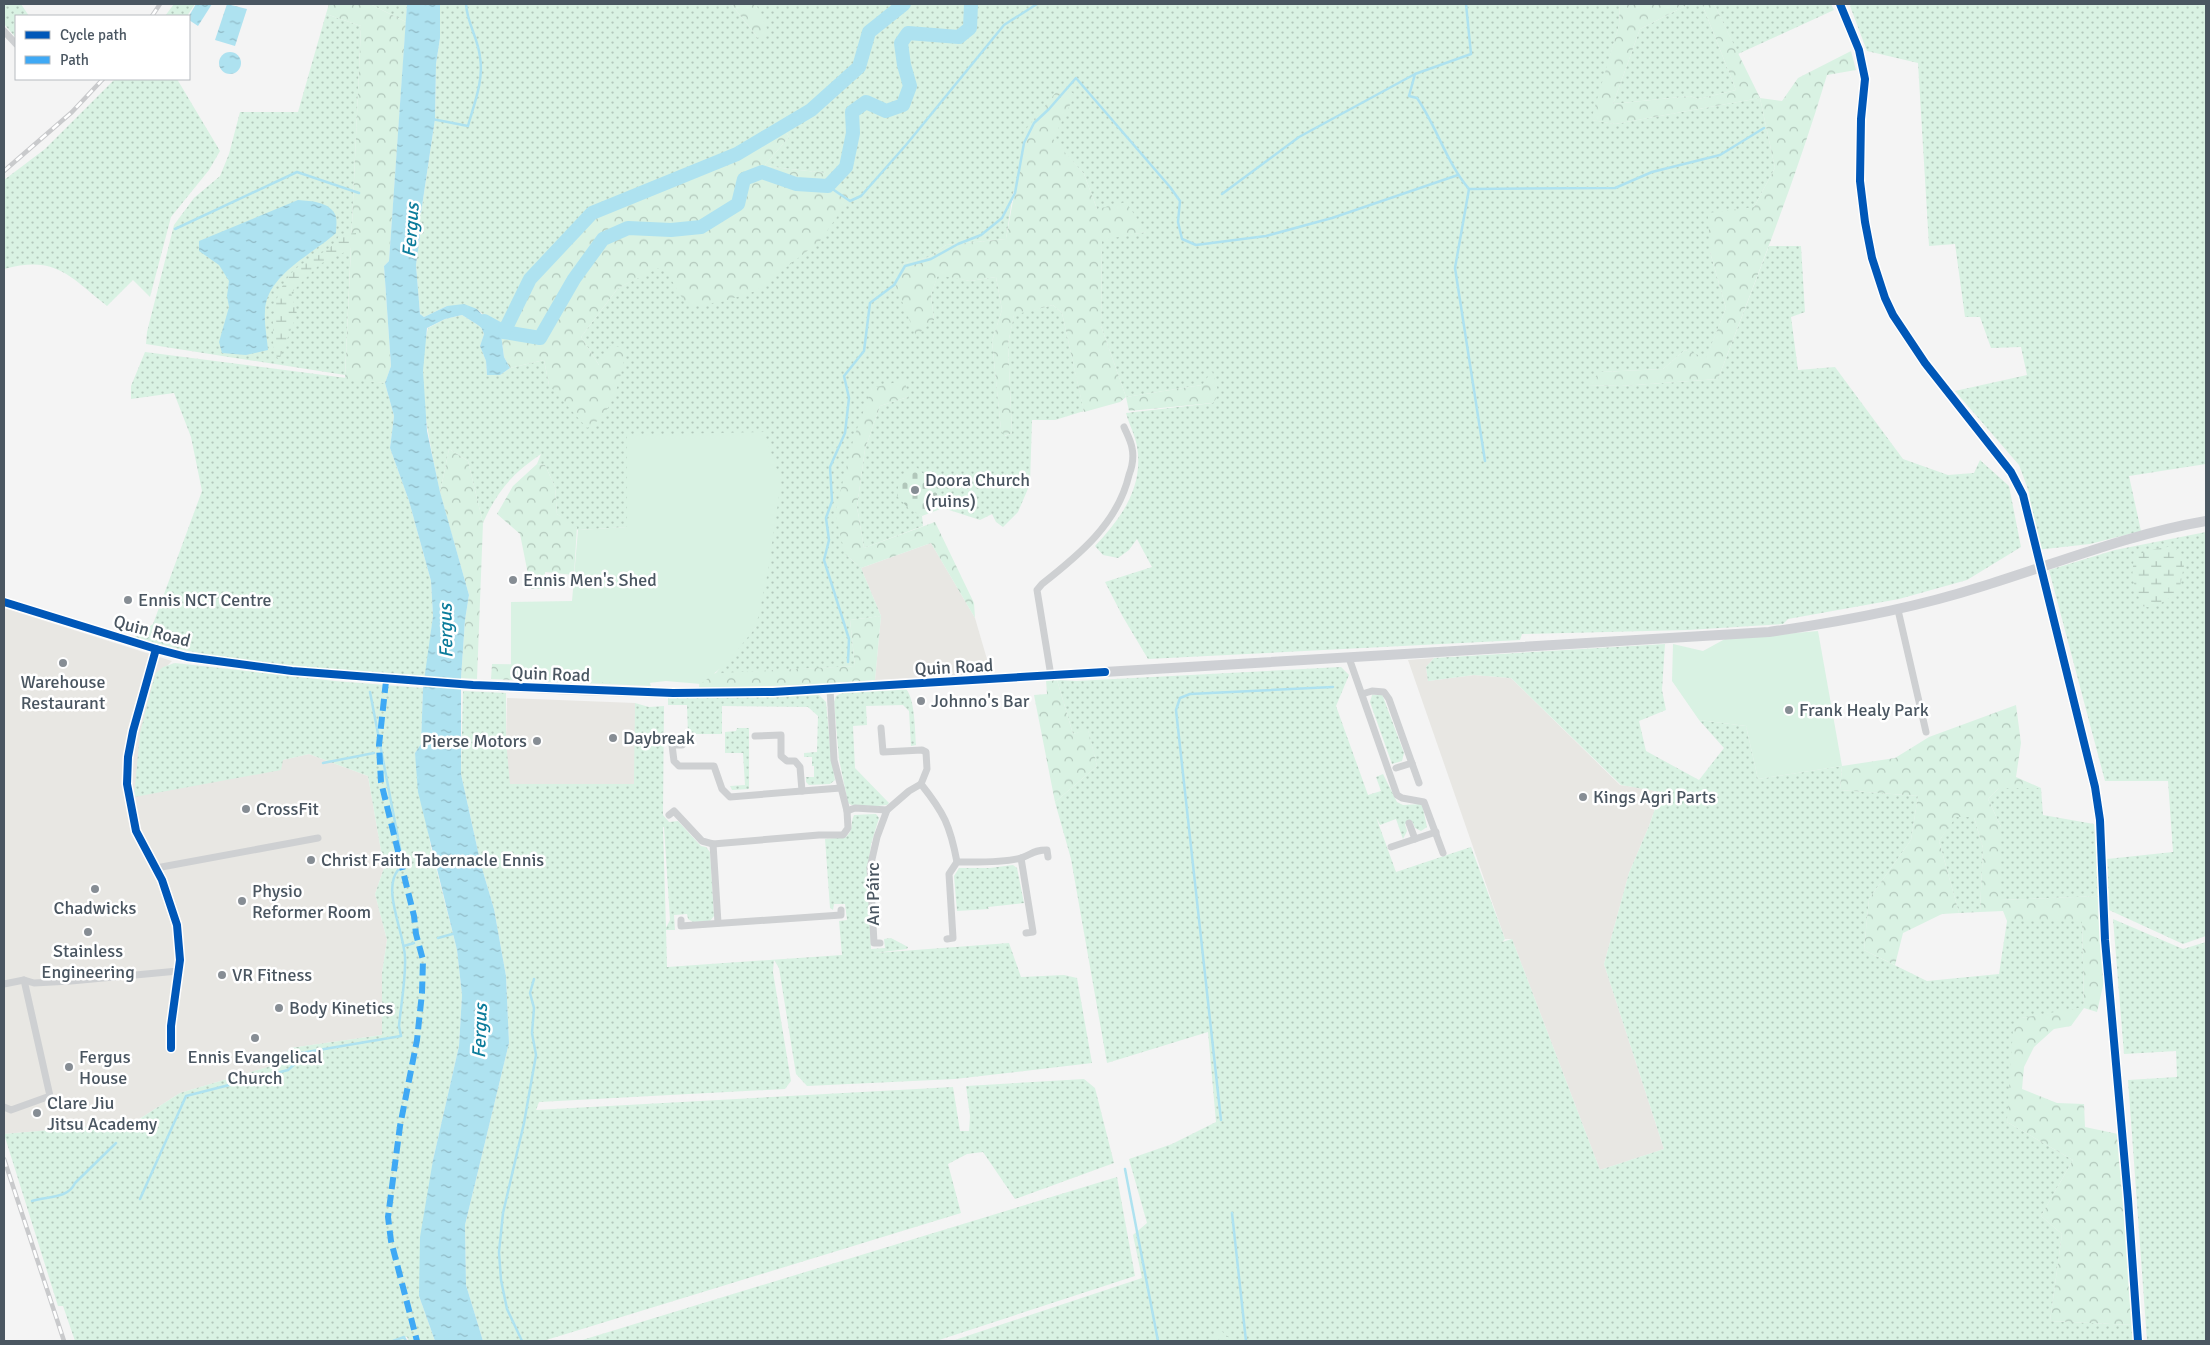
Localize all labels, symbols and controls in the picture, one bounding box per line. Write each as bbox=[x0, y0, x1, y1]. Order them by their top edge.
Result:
legend bbox=[15, 15, 190, 80]
text: Cycle path bbox=[60, 26, 127, 44]
text: Path bbox=[60, 51, 89, 69]
water label: Fergus bbox=[397, 200, 425, 258]
place label: Doora Church (ruins) bbox=[925, 469, 1030, 512]
marker: Doora Church (ruins) bbox=[909, 484, 921, 496]
place label: Ennis Men's Shed bbox=[523, 569, 657, 591]
marker: Ennis Men's Shed bbox=[507, 574, 519, 586]
place label: Ennis NCT Centre bbox=[138, 589, 272, 611]
marker: Ennis NCT Centre bbox=[122, 594, 134, 606]
water label: Fergus bbox=[433, 602, 458, 658]
street label: Quin Road bbox=[111, 610, 193, 652]
street label: Quin Road bbox=[914, 654, 994, 680]
marker: Warehouse Restaurant bbox=[57, 657, 69, 669]
street label: Quin Road bbox=[511, 662, 591, 686]
place label: Warehouse Restaurant bbox=[21, 671, 105, 714]
place label: Johnno's Bar bbox=[931, 690, 1030, 712]
marker: Johnno's Bar bbox=[915, 695, 927, 707]
place label: Frank Healy Park bbox=[1799, 699, 1929, 721]
marker: Frank Healy Park bbox=[1783, 704, 1795, 716]
place label: Daybreak bbox=[623, 727, 695, 749]
place label: Pierse Motors bbox=[422, 730, 527, 752]
marker: Daybreak bbox=[607, 732, 619, 744]
marker: Pierse Motors bbox=[531, 735, 543, 747]
place label: Kings Agri Parts bbox=[1593, 786, 1716, 808]
marker: Kings Agri Parts bbox=[1577, 791, 1589, 803]
place label: CrossFit bbox=[256, 798, 319, 820]
marker: CrossFit bbox=[240, 803, 252, 815]
place label: Christ Faith Tabernacle Ennis bbox=[321, 849, 544, 871]
marker: Christ Faith Tabernacle Ennis bbox=[305, 854, 317, 866]
street label: An Páirc bbox=[862, 862, 884, 926]
place label: Physio Reformer Room bbox=[252, 880, 371, 923]
marker: Chadwicks bbox=[89, 883, 101, 895]
marker: Physio Reformer Room bbox=[236, 895, 248, 907]
place label: Chadwicks bbox=[54, 897, 137, 919]
marker: Stainless Engineering bbox=[82, 926, 94, 938]
place label: Stainless Engineering bbox=[41, 940, 135, 983]
place label: VR Fitness bbox=[232, 964, 312, 986]
marker: VR Fitness bbox=[216, 969, 228, 981]
place label: Body Kinetics bbox=[289, 997, 393, 1019]
marker: Body Kinetics bbox=[273, 1002, 285, 1014]
water label: Fergus bbox=[467, 1002, 493, 1059]
marker: Ennis Evangelical Church bbox=[249, 1032, 261, 1044]
place label: Fergus House bbox=[79, 1046, 131, 1089]
place label: Ennis Evangelical Church bbox=[187, 1046, 323, 1089]
marker: Fergus House bbox=[63, 1061, 75, 1073]
place label: Clare Jiu Jitsu Academy bbox=[47, 1092, 158, 1135]
marker: Clare Jiu Jitsu Academy bbox=[31, 1107, 43, 1119]

